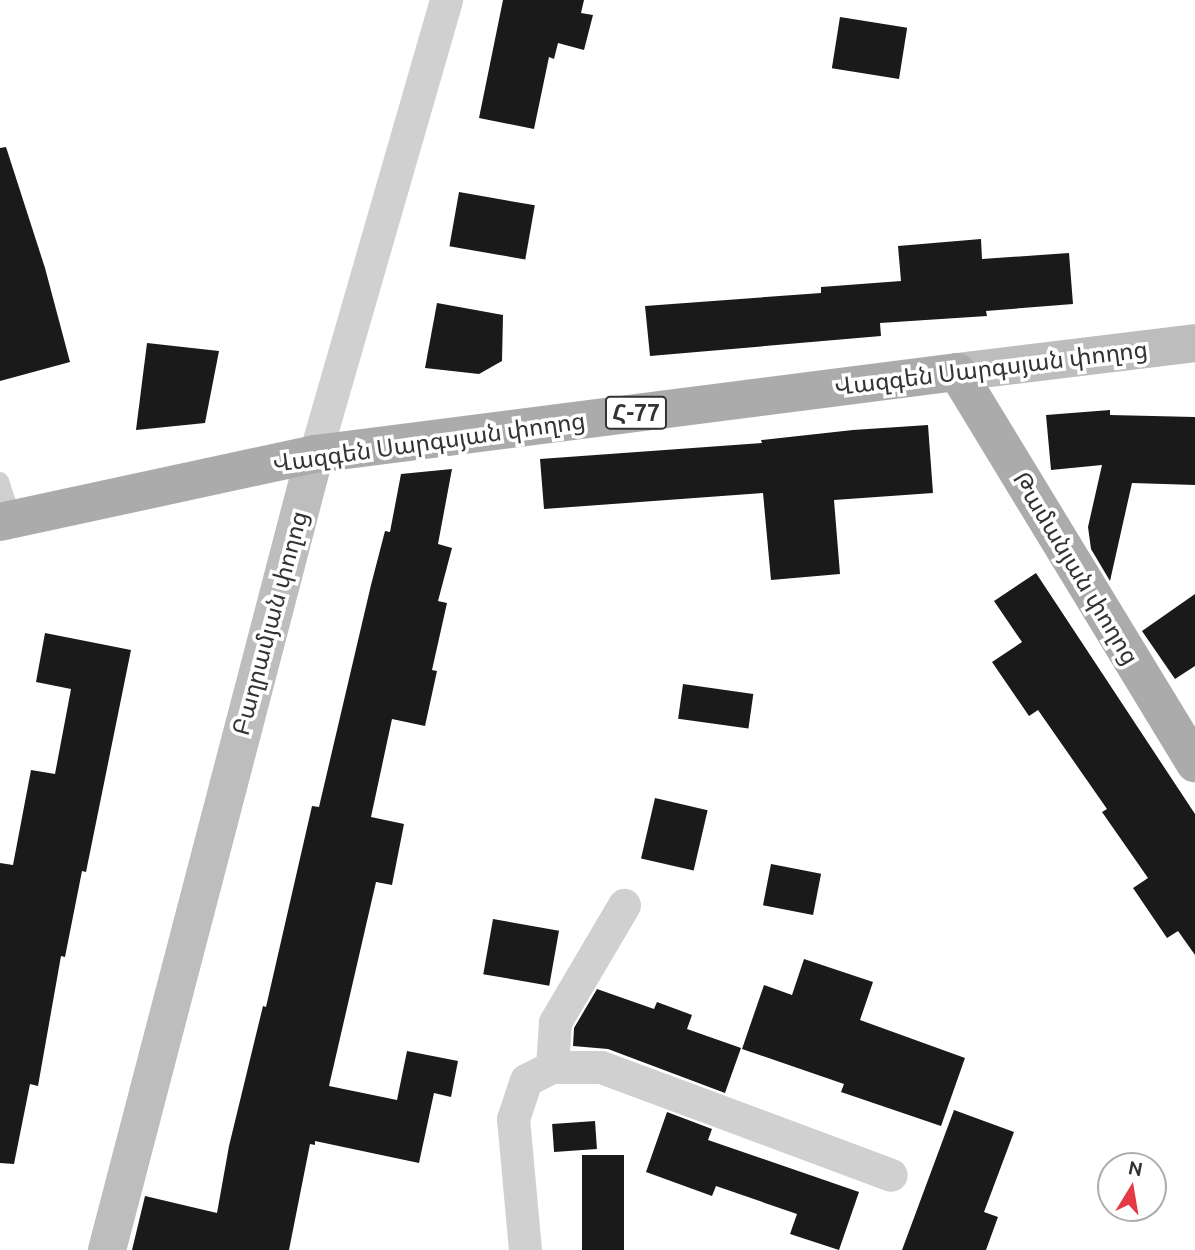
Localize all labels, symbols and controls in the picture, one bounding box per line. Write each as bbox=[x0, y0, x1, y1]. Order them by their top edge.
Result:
street label: Վազգեն Սարգսյան փողոց bbox=[833, 334, 1149, 402]
road number: Հ-77 bbox=[604, 394, 668, 432]
street label: Վազգեն Սարգսյան փողոց bbox=[271, 406, 587, 478]
street label: Թամանյան փողոց bbox=[1007, 466, 1145, 670]
street label: Բաղրամյան փողոց bbox=[226, 508, 314, 738]
north arrow bbox=[1097, 1152, 1167, 1222]
text: N bbox=[1127, 1156, 1145, 1181]

